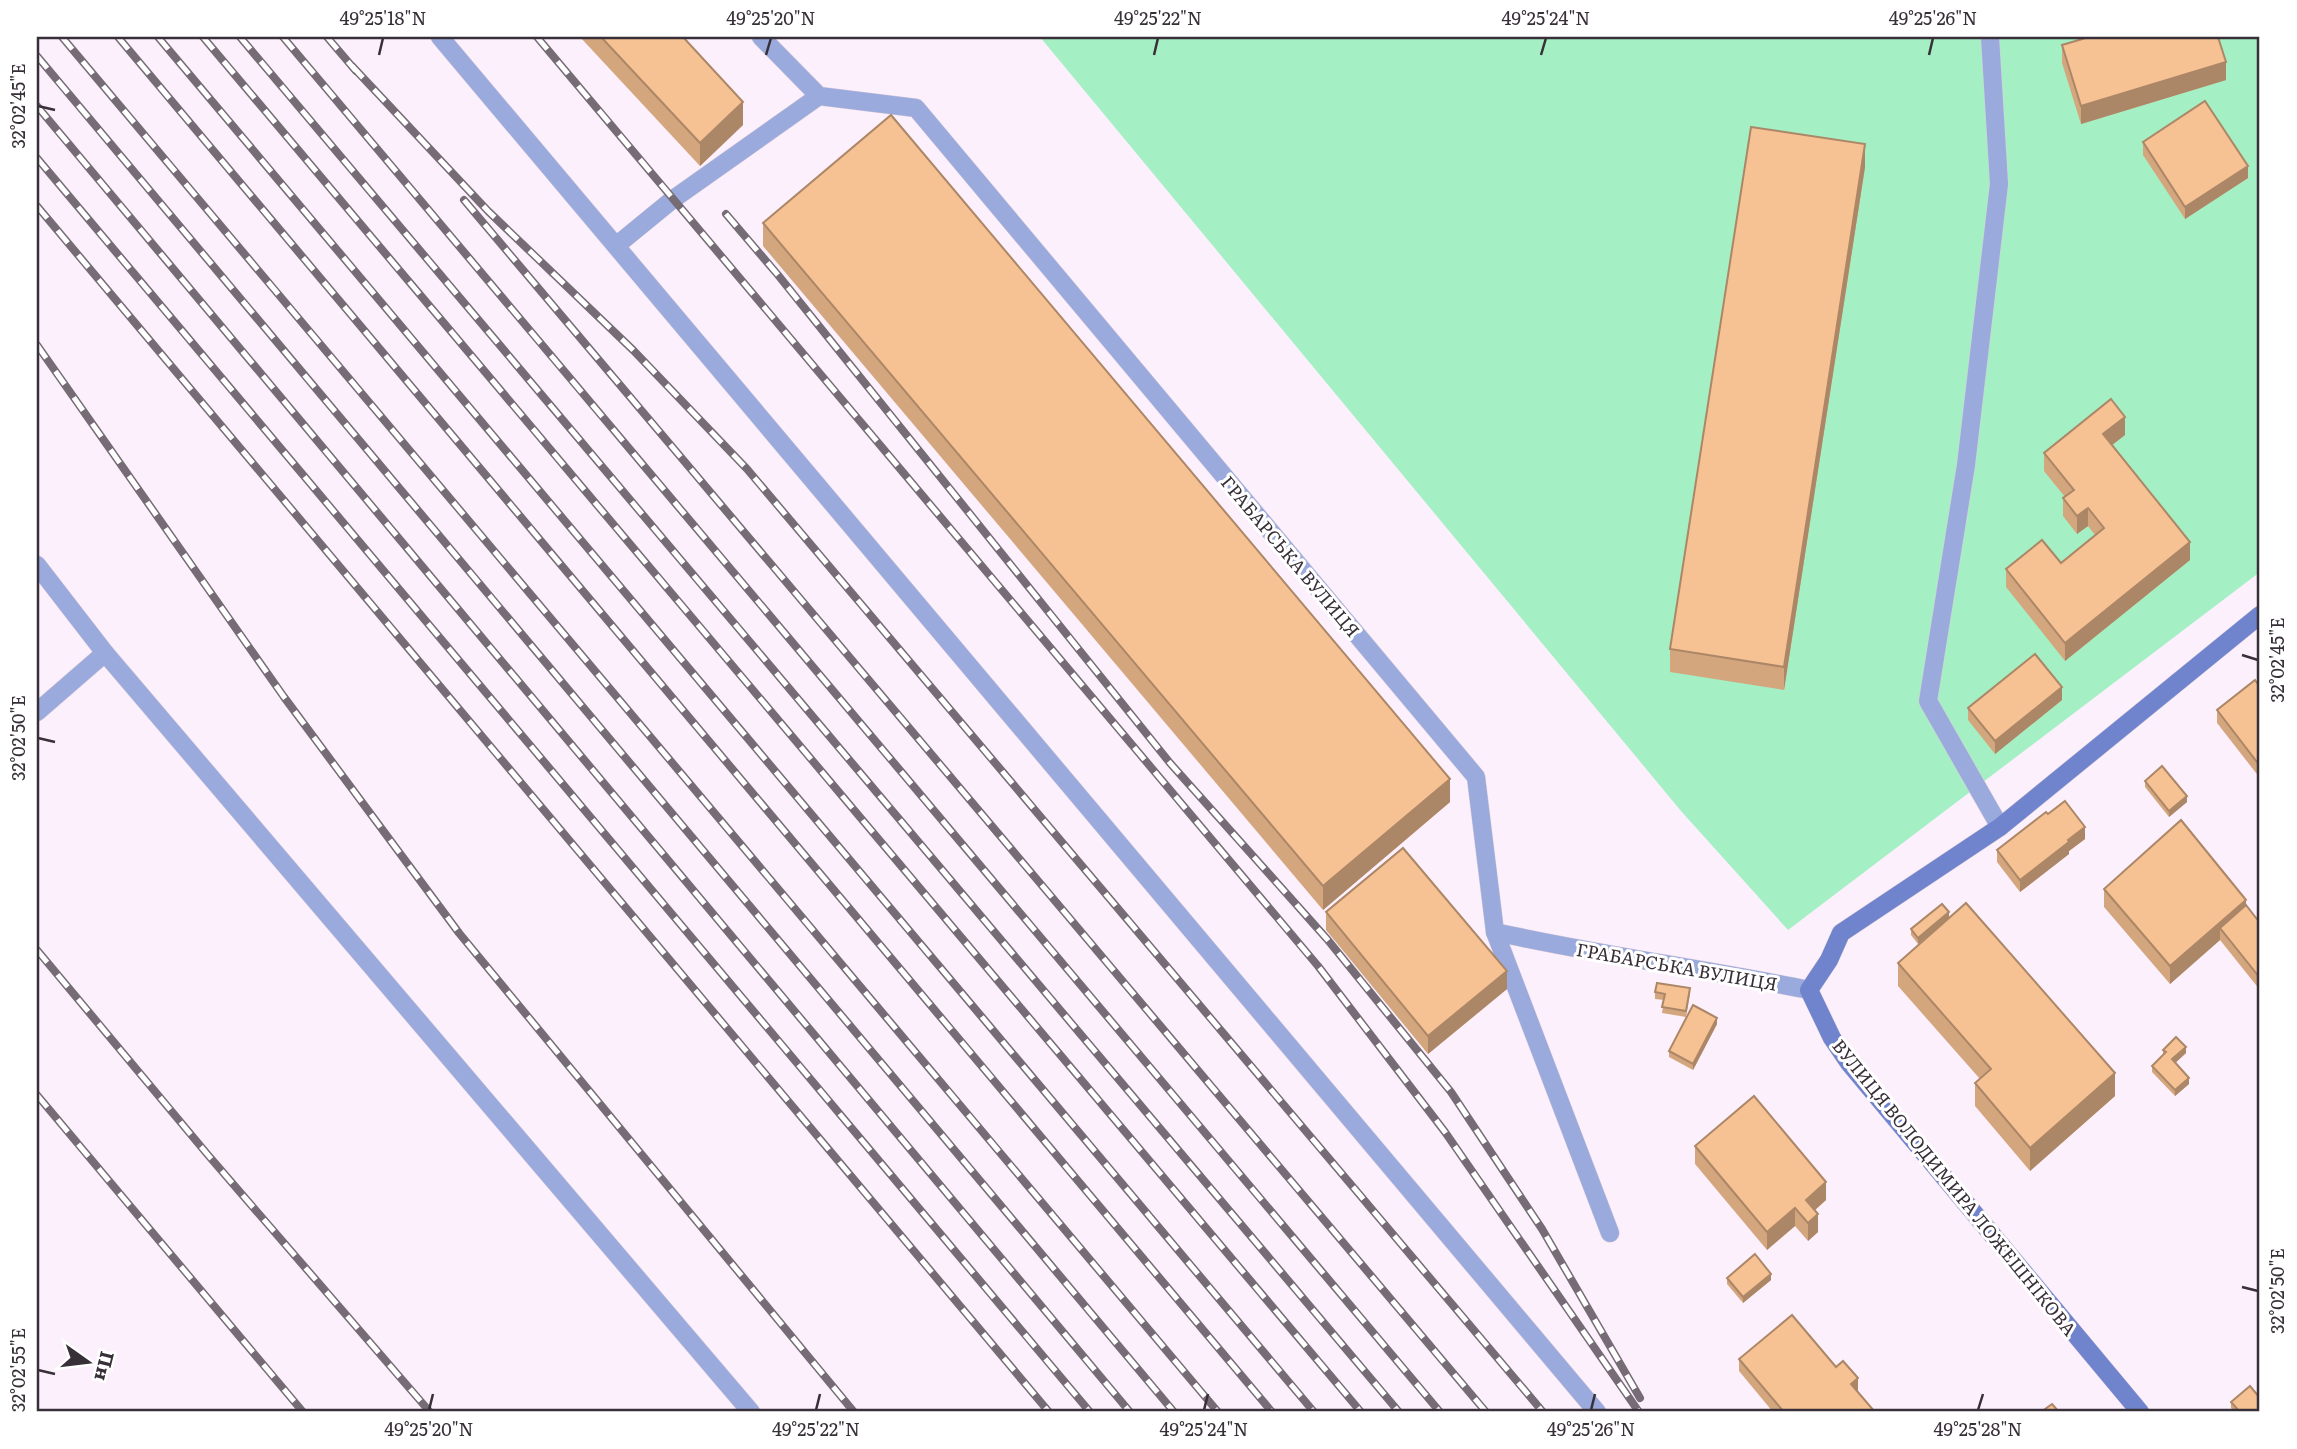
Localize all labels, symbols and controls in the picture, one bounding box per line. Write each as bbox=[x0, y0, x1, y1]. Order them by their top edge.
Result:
text: 49°25'18"N bbox=[340, 4, 426, 31]
text: 49°25'20"N bbox=[726, 4, 816, 31]
text: 49°25'22"N bbox=[1114, 4, 1202, 31]
text: 49°25'24"N bbox=[1502, 4, 1590, 31]
text: 49°25'26"N bbox=[1889, 4, 1977, 31]
text: 32°02'45"E bbox=[4, 63, 31, 149]
street label: ГРАБАРСЬКА ВУЛИЦЯ bbox=[1215, 469, 1367, 643]
text: 32°02'45"E bbox=[2263, 617, 2290, 703]
text: 32°02'50"E bbox=[4, 695, 31, 781]
street label: ГРАБАРСЬКА ВУЛИЦЯ bbox=[1574, 935, 1780, 997]
street label: ВУЛИЦЯ ВОЛОДИМИРА ЛОЖЕШНІКОВА bbox=[1826, 1033, 2084, 1341]
text: 32°02'50"E bbox=[2263, 1248, 2290, 1334]
north arrow bbox=[52, 1326, 122, 1396]
text: 32°02'55"E bbox=[4, 1328, 31, 1412]
text: Пн bbox=[88, 1349, 123, 1384]
text: 49°25'20"N bbox=[384, 1415, 474, 1442]
text: 49°25'22"N bbox=[772, 1415, 860, 1442]
text: 49°25'24"N bbox=[1160, 1415, 1248, 1442]
text: 49°25'26"N bbox=[1547, 1415, 1635, 1442]
text: 49°25'28"N bbox=[1934, 1415, 2022, 1442]

